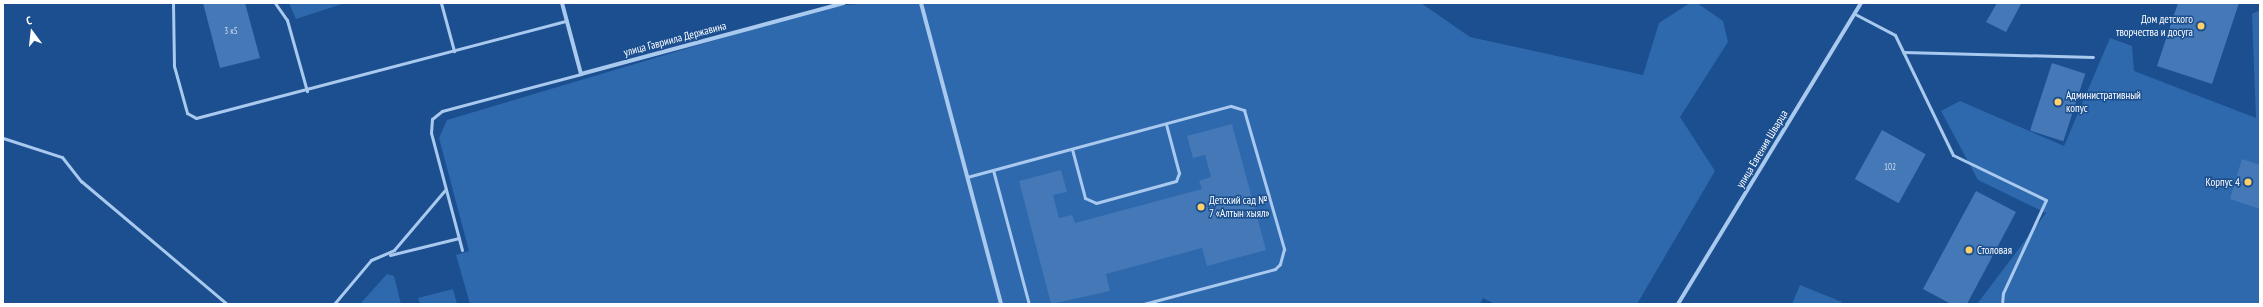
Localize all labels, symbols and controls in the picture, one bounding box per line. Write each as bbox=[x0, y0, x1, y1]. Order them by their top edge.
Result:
north arrow bbox=[12, 12, 52, 52]
text: С bbox=[25, 13, 33, 28]
place label: Дом детского творчества и досуга bbox=[2116, 13, 2193, 39]
street label: улица Гавриила Державина bbox=[622, 19, 728, 59]
marker: Дом детского творчества и досуга bbox=[2196, 21, 2206, 31]
house number: 3 к5 bbox=[224, 26, 238, 36]
place label: Административный копус bbox=[2066, 89, 2141, 115]
marker: Административный копус bbox=[2053, 97, 2063, 107]
street label: улица Евгения Шварца bbox=[1734, 108, 1790, 190]
house number: 102 bbox=[1884, 162, 1896, 172]
place label: Корпус 4 bbox=[2206, 175, 2240, 189]
marker: Корпус 4 bbox=[2243, 177, 2253, 187]
place label: Детский сад № 7 «Алтын хыял» bbox=[1209, 194, 1270, 220]
marker: Детский сад № 7 «Алтын хыял» bbox=[1196, 202, 1206, 212]
place label: Столовая bbox=[1977, 243, 2012, 257]
marker: Столовая bbox=[1964, 245, 1974, 255]

